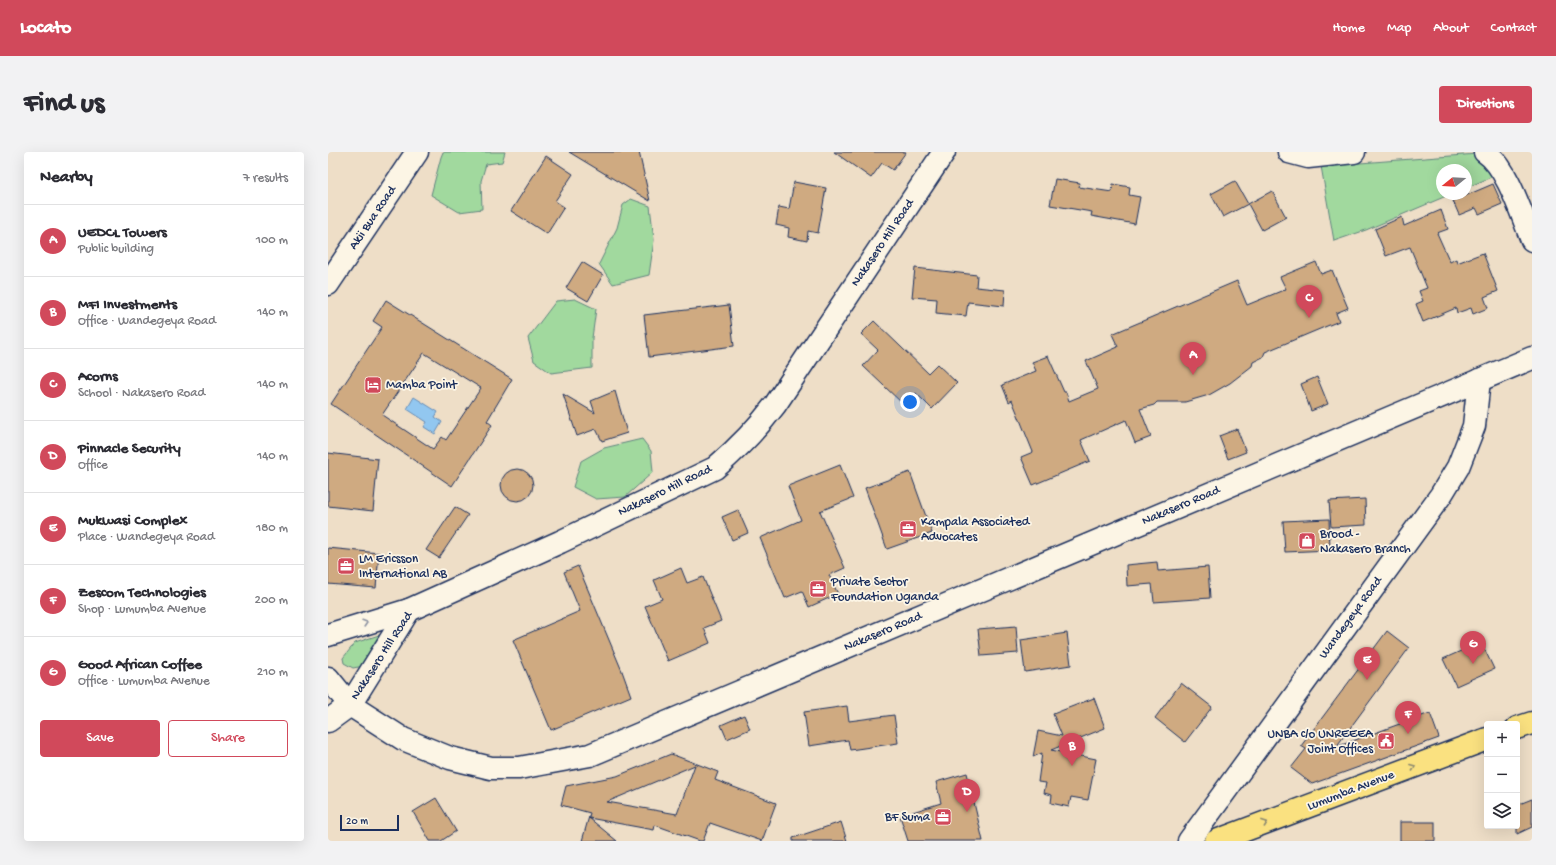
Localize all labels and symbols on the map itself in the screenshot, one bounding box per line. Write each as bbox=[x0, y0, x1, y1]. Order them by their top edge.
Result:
north arrow bbox=[1436, 164, 1472, 200]
street label: Akii Bua Road bbox=[346, 182, 401, 253]
street label: Nakasero Hill Road bbox=[848, 195, 919, 290]
pin: C bbox=[1296, 285, 1322, 318]
pin: A bbox=[1180, 342, 1206, 375]
hotel icon: Mamba Point bbox=[363, 375, 383, 395]
place label: Mamba Point bbox=[386, 378, 459, 393]
your location bbox=[900, 392, 920, 412]
street label: Nakasero Hill Road bbox=[616, 461, 715, 520]
street label: Nakasero Road bbox=[1140, 482, 1223, 529]
place label: Kampala Associated Advocates bbox=[921, 515, 1031, 545]
office icon: Kampala Associated Advocates bbox=[898, 519, 918, 539]
place label: Brood - Nakasero Branch bbox=[1319, 527, 1411, 557]
shop icon: Brood - Nakasero Branch bbox=[1297, 531, 1317, 551]
place label: LM Ericsson International AB bbox=[359, 552, 447, 582]
office icon: LM Ericsson International AB bbox=[336, 556, 356, 576]
street label: Wandegeya Road bbox=[1316, 573, 1387, 662]
place label: Private Sector Foundation Uganda bbox=[830, 575, 940, 605]
office icon: Private Sector Foundation Uganda bbox=[808, 579, 828, 599]
street label: Nakasero Hill Road bbox=[348, 608, 417, 703]
street label: Nakasero Road bbox=[842, 608, 925, 655]
one-way arrow bbox=[362, 619, 369, 628]
pin: G bbox=[1460, 631, 1486, 664]
pin: E bbox=[1354, 647, 1380, 680]
pin: F bbox=[1395, 701, 1421, 734]
place label: UNBA c/o UNREEEA Joint Offices bbox=[1267, 727, 1374, 757]
public building icon: UNBA c/o UNREEEA Joint Offices bbox=[1376, 731, 1396, 751]
pin: B bbox=[1059, 733, 1085, 766]
one-way arrow bbox=[1410, 764, 1417, 772]
street label: Lumumba Avenue bbox=[1306, 767, 1397, 814]
pin: D bbox=[954, 779, 980, 812]
office icon: BF Suma bbox=[933, 807, 953, 827]
place label: BF Suma bbox=[884, 810, 931, 825]
scale bar bbox=[340, 813, 399, 832]
one-way arrow bbox=[1262, 819, 1269, 827]

